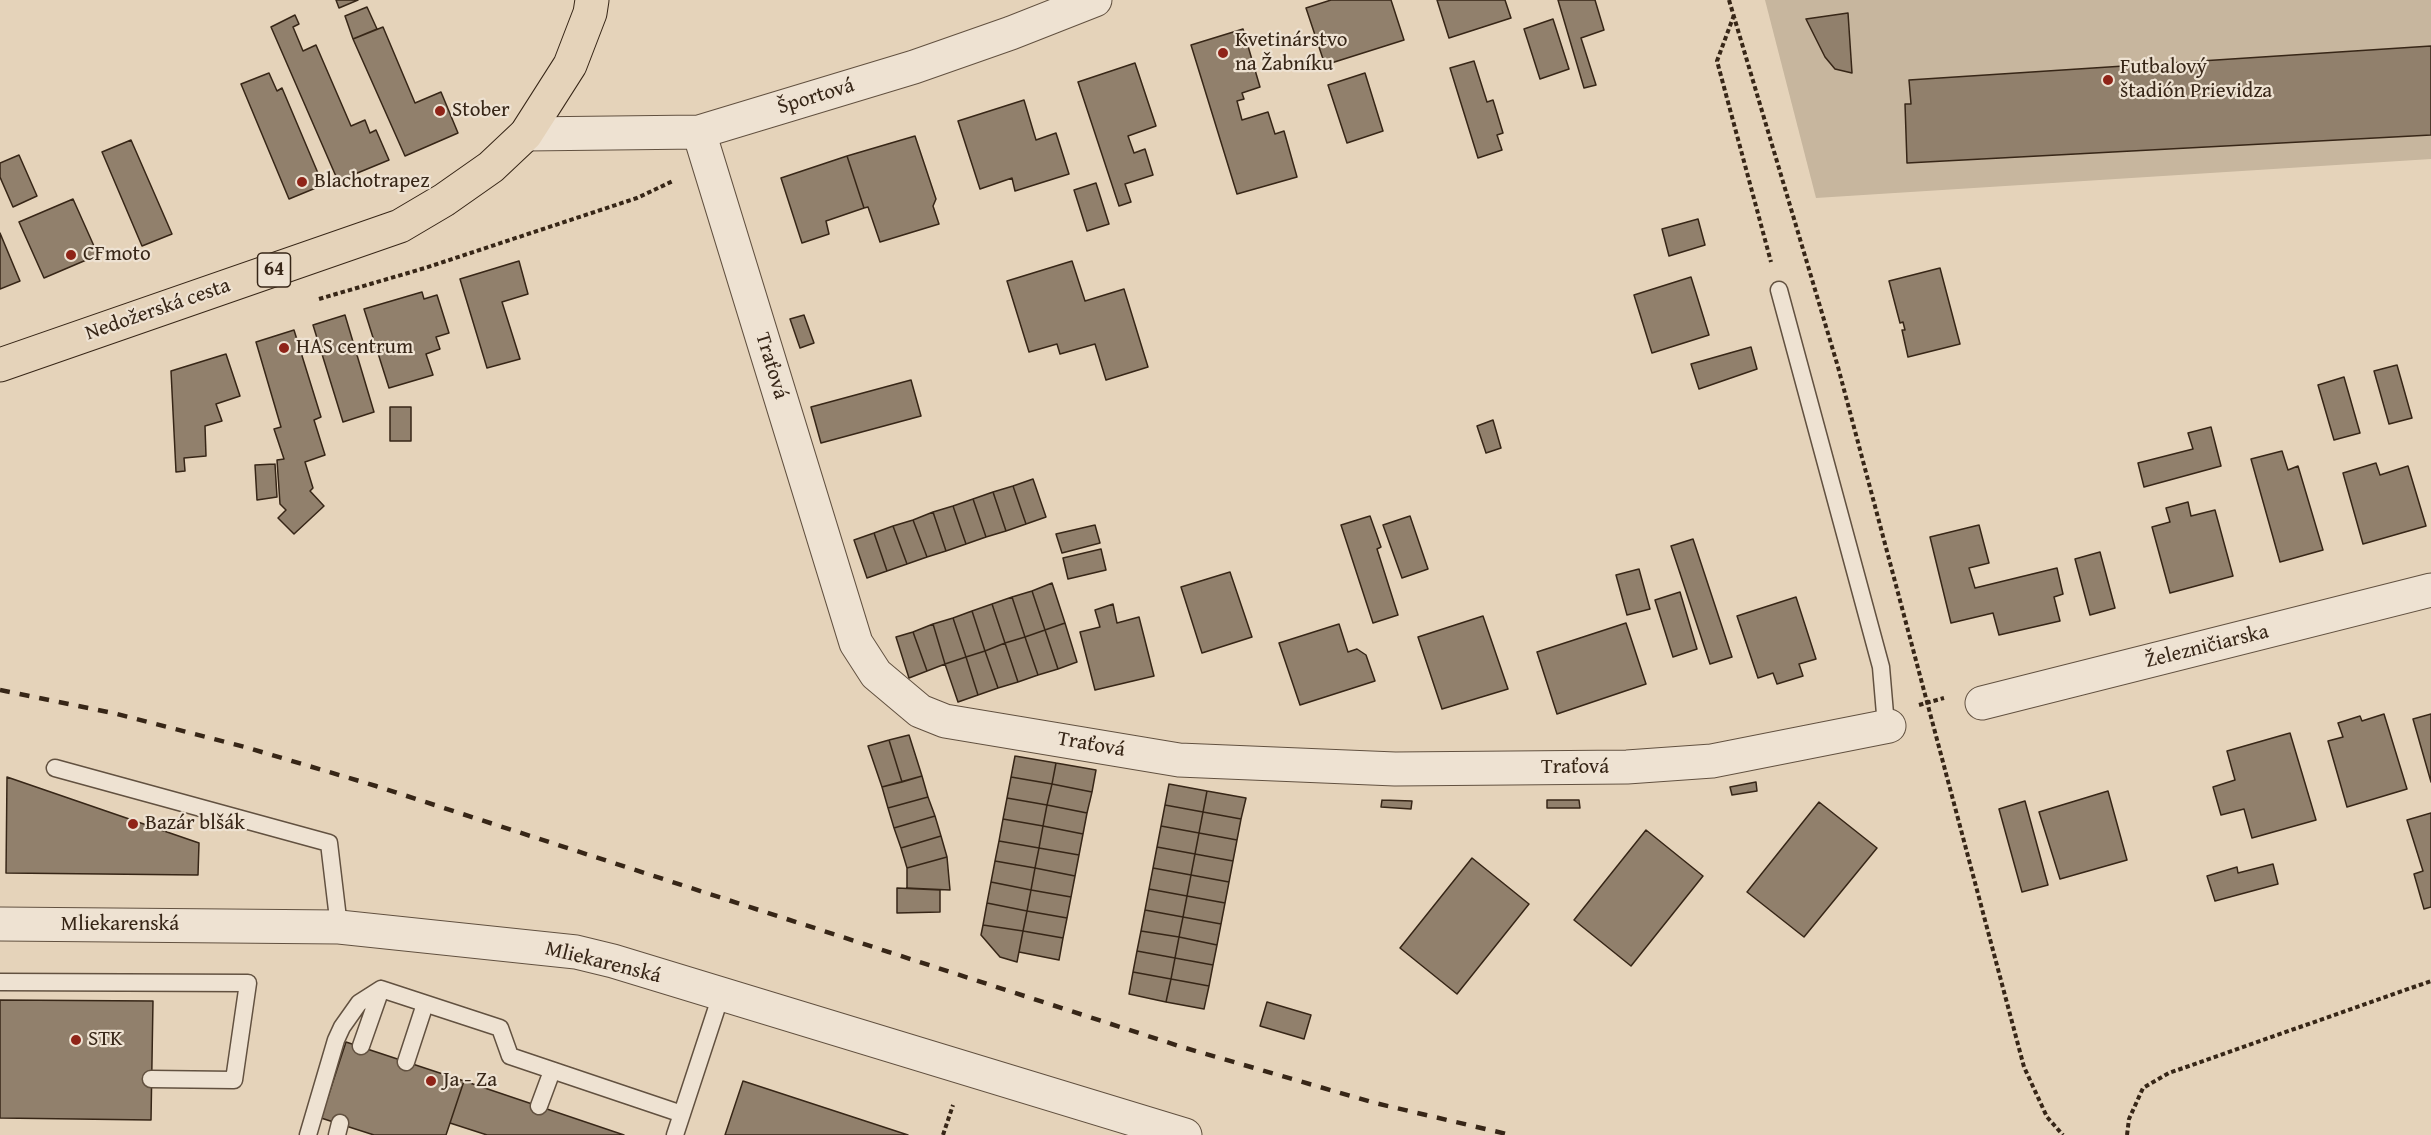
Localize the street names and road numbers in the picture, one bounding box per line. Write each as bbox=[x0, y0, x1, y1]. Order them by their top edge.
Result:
street label: Športová bbox=[775, 73, 857, 121]
road number: 64 bbox=[258, 253, 290, 287]
street label: Nedožerská cesta bbox=[82, 273, 234, 347]
street label: Traťová bbox=[749, 330, 793, 402]
street label: Železničiarska bbox=[2143, 619, 2271, 675]
street label: Traťová bbox=[1055, 727, 1127, 763]
street label: Traťová bbox=[1541, 755, 1609, 781]
street label: Mliekarenská bbox=[61, 912, 179, 938]
street label: Mliekarenská bbox=[543, 936, 663, 990]

